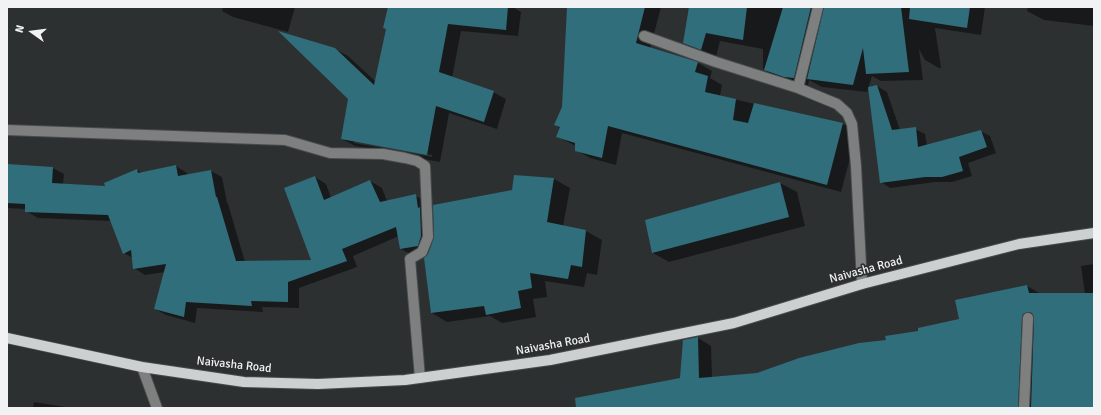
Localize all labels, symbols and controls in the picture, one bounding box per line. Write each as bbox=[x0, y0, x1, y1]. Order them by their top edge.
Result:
north arrow bbox=[12, 12, 52, 52]
text: N bbox=[13, 24, 27, 34]
street label: Naivasha Road bbox=[828, 253, 904, 287]
street label: Naivasha Road bbox=[515, 331, 591, 359]
street label: Naivasha Road bbox=[196, 354, 272, 376]

